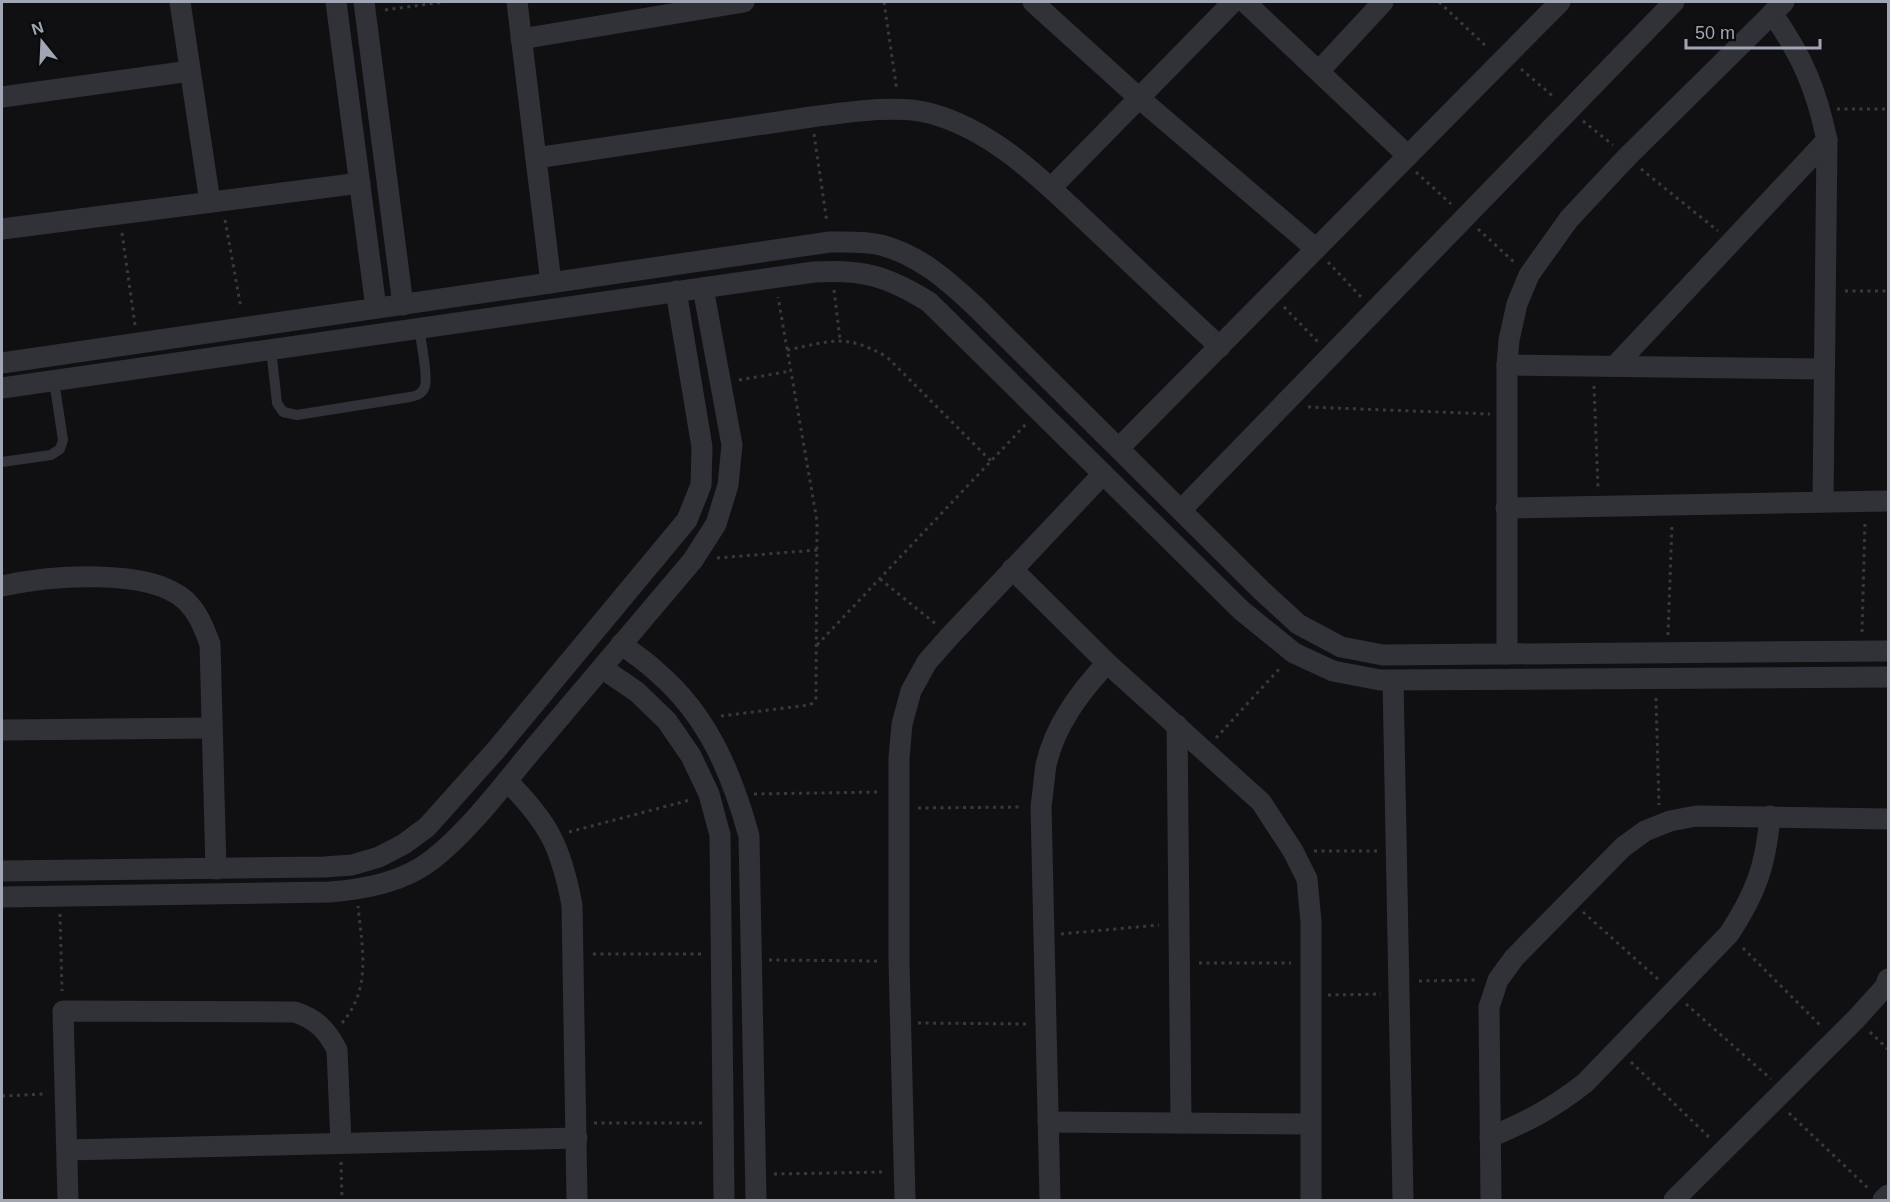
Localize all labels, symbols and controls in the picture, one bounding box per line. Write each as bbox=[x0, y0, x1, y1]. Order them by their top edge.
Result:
north arrow bbox=[12, 12, 72, 72]
scale bar bbox=[1686, 12, 1820, 50]
text: N bbox=[29, 18, 46, 38]
text: 50 m bbox=[1695, 23, 1735, 43]

